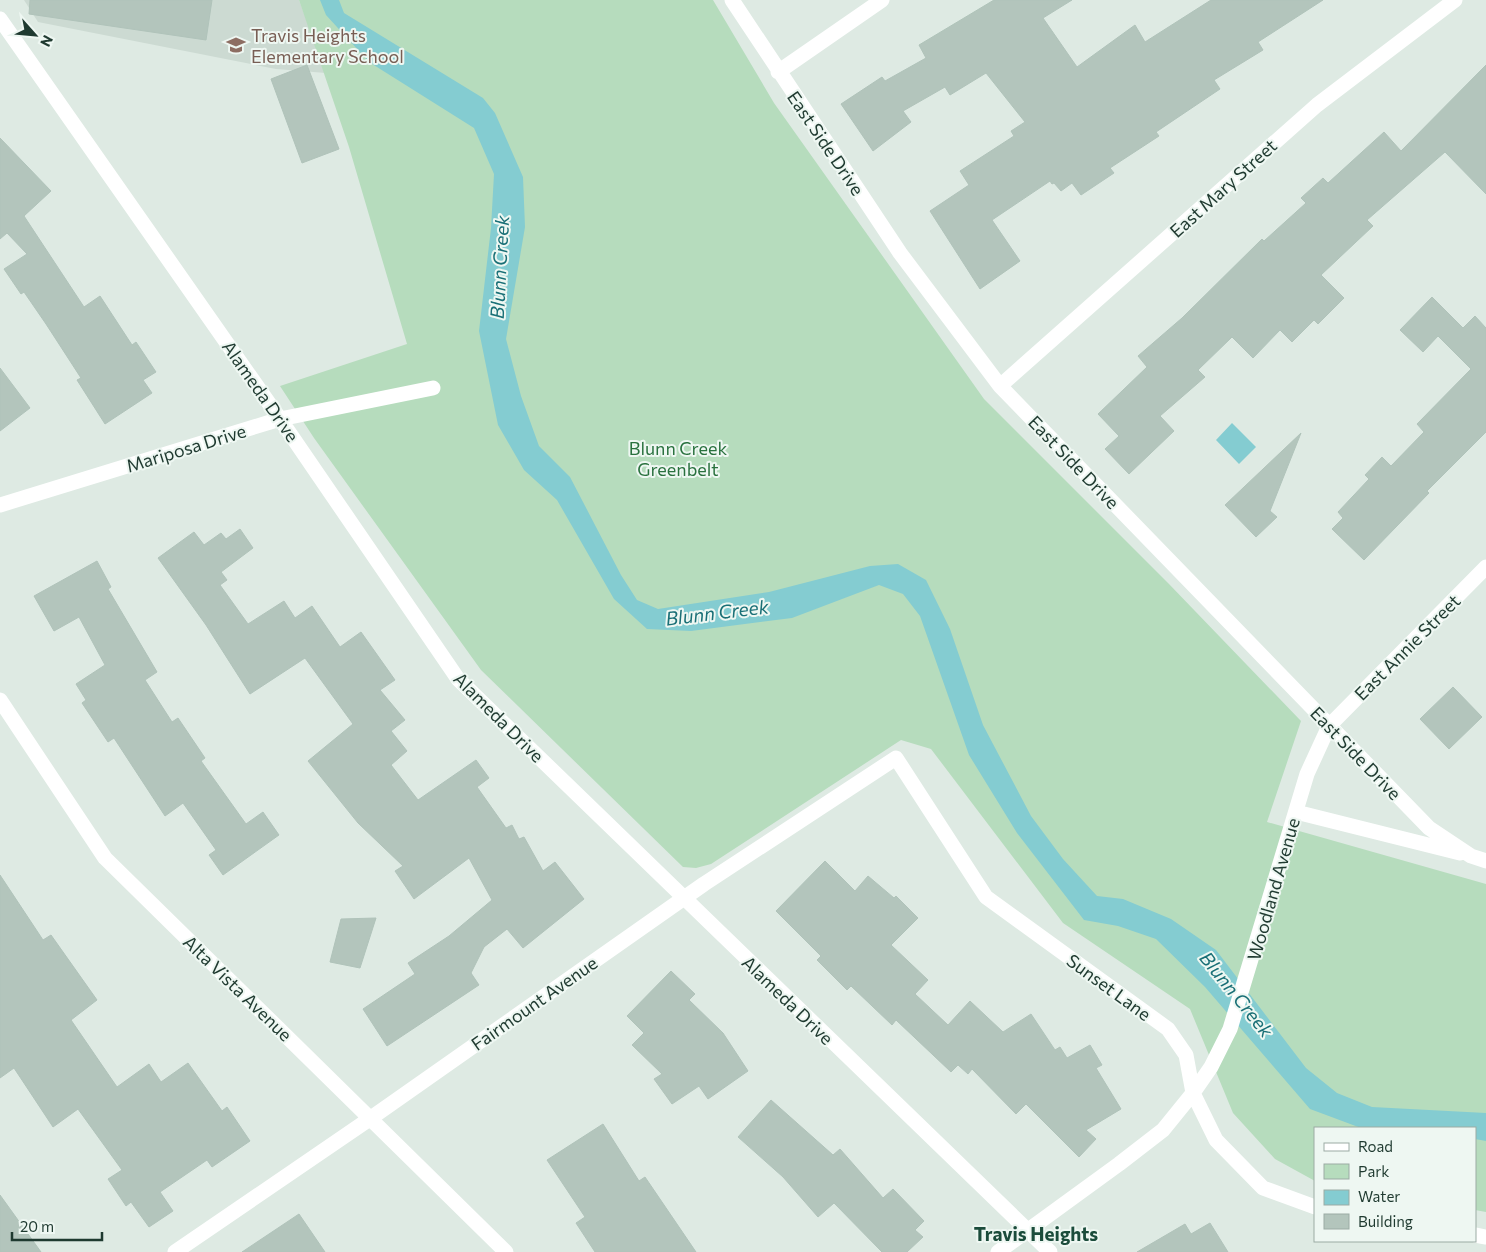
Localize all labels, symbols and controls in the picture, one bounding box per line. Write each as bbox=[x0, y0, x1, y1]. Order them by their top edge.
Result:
north arrow bbox=[10, 10, 60, 60]
place label: Travis Heights Elementary School bbox=[251, 24, 404, 67]
text: N bbox=[37, 33, 57, 50]
school or university icon: Travis Heights Elementary School bbox=[225, 34, 247, 56]
street label: East Side Drive bbox=[783, 87, 869, 199]
street label: East Mary Street bbox=[1165, 134, 1281, 242]
water label: Blunn Creek bbox=[485, 214, 513, 319]
street label: Alameda Drive bbox=[218, 336, 304, 446]
street label: East Side Drive bbox=[1024, 411, 1124, 513]
street label: Mariposa Drive bbox=[123, 419, 249, 477]
park label: Blunn Creek Greenbelt bbox=[629, 437, 727, 480]
street label: East Annie Street bbox=[1350, 590, 1464, 704]
water label: Blunn Creek bbox=[664, 594, 771, 630]
street label: Alameda Drive bbox=[449, 667, 549, 767]
street label: East Side Drive bbox=[1306, 702, 1406, 804]
street label: Woodland Avenue bbox=[1242, 815, 1304, 963]
street label: Alta Vista Avenue bbox=[179, 931, 297, 1045]
water label: Blunn Creek bbox=[1195, 946, 1279, 1042]
street label: Sunset Lane bbox=[1063, 949, 1155, 1025]
street label: Fairmount Avenue bbox=[467, 951, 601, 1055]
street label: Alameda Drive bbox=[738, 951, 838, 1049]
legend bbox=[1314, 1127, 1476, 1242]
text: Road bbox=[1358, 1137, 1393, 1155]
text: Park bbox=[1358, 1162, 1389, 1180]
text: Water bbox=[1358, 1187, 1400, 1205]
scale bar bbox=[12, 1210, 102, 1242]
text: Building bbox=[1358, 1212, 1413, 1230]
text: 20 m bbox=[20, 1217, 54, 1235]
district label: Travis Heights bbox=[974, 1222, 1098, 1245]

